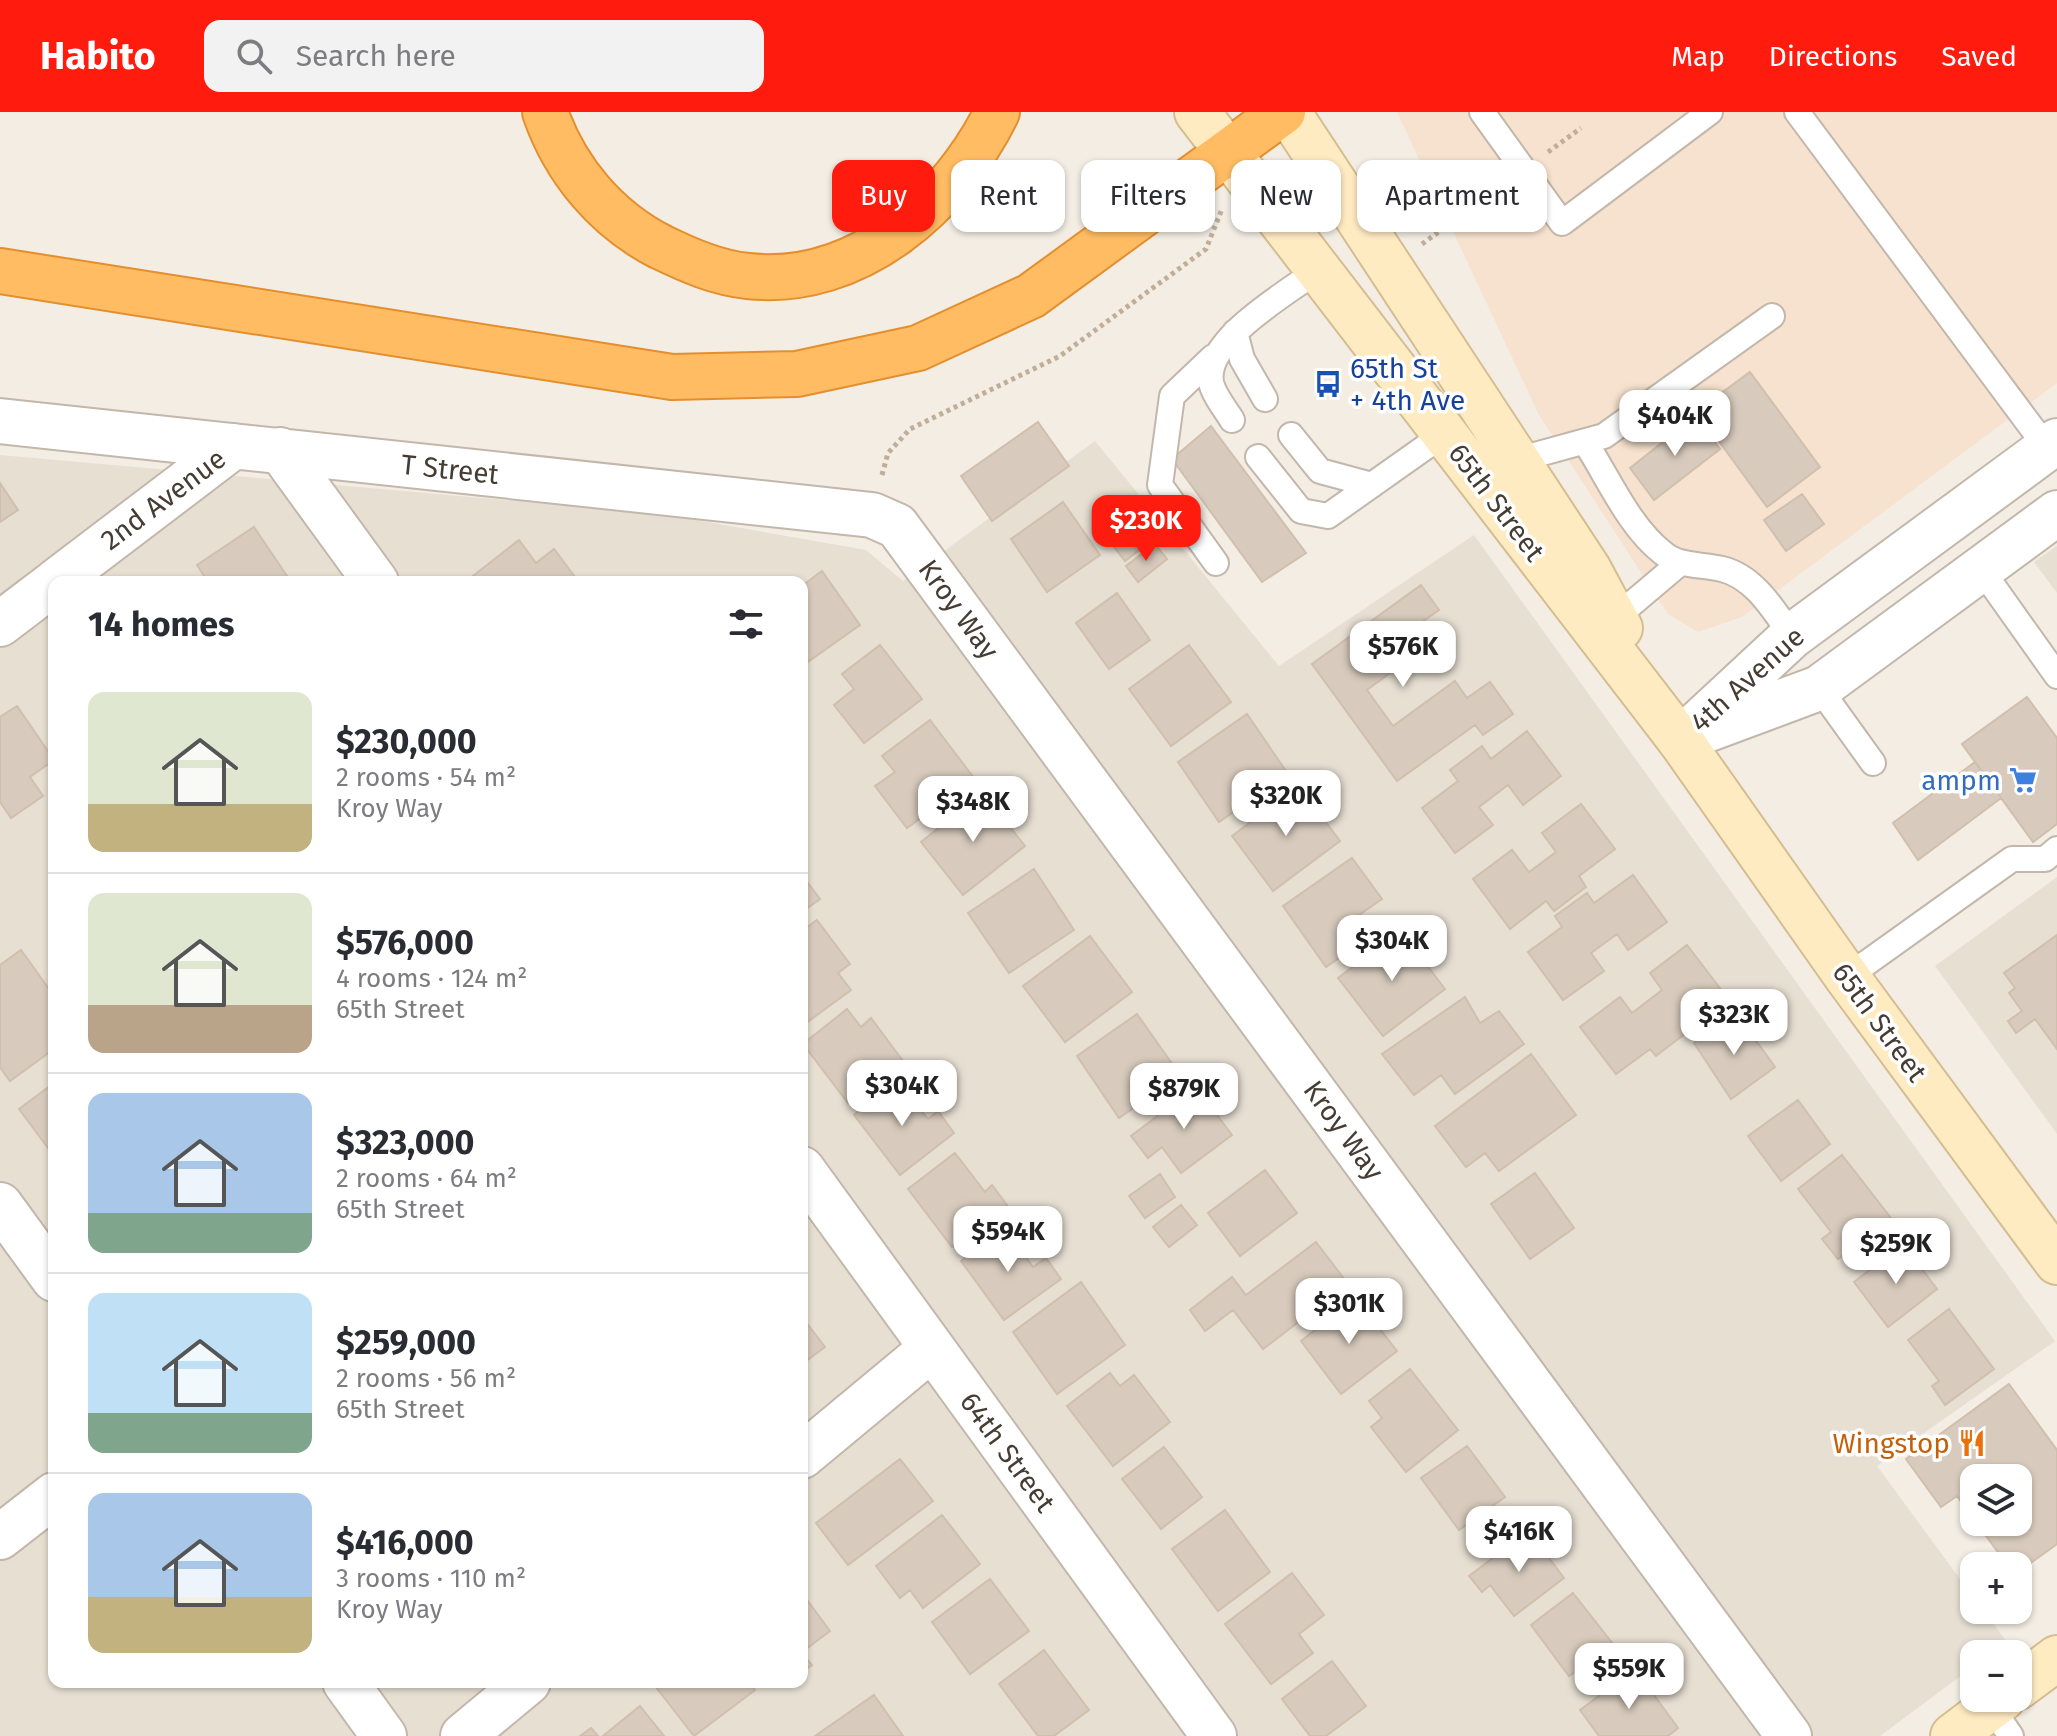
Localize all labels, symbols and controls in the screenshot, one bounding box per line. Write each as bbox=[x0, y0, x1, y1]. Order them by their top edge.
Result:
search box bbox=[204, 20, 764, 92]
text: Habito bbox=[40, 33, 156, 79]
icon: search bbox=[232, 34, 276, 78]
text: Search here bbox=[296, 38, 456, 74]
text: Map bbox=[1671, 40, 1725, 73]
text: Directions bbox=[1769, 40, 1897, 73]
text: Saved bbox=[1941, 40, 2017, 73]
chip: Buy bbox=[832, 160, 935, 232]
chip: Rent bbox=[951, 160, 1065, 232]
chip: Filters bbox=[1081, 160, 1215, 232]
chip: New bbox=[1231, 160, 1341, 232]
chip: Apartment bbox=[1357, 160, 1547, 232]
place label: 65th St + 4th Ave bbox=[1350, 352, 1465, 417]
bus stop icon: 65th St + 4th Ave bbox=[1313, 369, 1343, 399]
pin: $404K bbox=[1619, 390, 1731, 458]
text: $404K bbox=[1637, 400, 1713, 431]
street label: 65th Street bbox=[1442, 437, 1552, 568]
street label: 2nd Avenue bbox=[95, 442, 232, 557]
street label: T Street bbox=[400, 448, 501, 491]
pin: $230K bbox=[1090, 495, 1202, 563]
text: $230K bbox=[1110, 505, 1182, 536]
street label: Kroy Way bbox=[912, 553, 1006, 666]
icon: filters bbox=[724, 602, 768, 646]
text: 14 homes bbox=[88, 604, 234, 645]
street label: 4th Avenue bbox=[1684, 620, 1811, 739]
pin: $576K bbox=[1347, 621, 1459, 689]
text: $576K bbox=[1368, 631, 1438, 662]
text: $230,000 bbox=[336, 721, 477, 762]
icon: home bbox=[152, 724, 248, 820]
text: 2 rooms · 54 m² bbox=[336, 762, 516, 793]
place label: ampm bbox=[1921, 764, 2001, 797]
supermarket icon: ampm bbox=[2008, 765, 2038, 795]
pin: $320K bbox=[1230, 770, 1342, 838]
pin: $348K bbox=[917, 776, 1029, 844]
text: $320K bbox=[1250, 780, 1322, 811]
text: $348K bbox=[936, 786, 1010, 817]
text: Kroy Way bbox=[336, 793, 443, 824]
pin: $304K bbox=[1336, 915, 1448, 983]
text: $576,000 bbox=[336, 922, 474, 963]
icon: home bbox=[152, 925, 248, 1021]
text: $304K bbox=[1355, 925, 1429, 956]
street label: 65th Street bbox=[1826, 957, 1934, 1089]
text: 4 rooms · 124 m² bbox=[336, 963, 528, 994]
pin: $323K bbox=[1678, 989, 1790, 1057]
text: 65th Street bbox=[336, 994, 465, 1025]
text: $323K bbox=[1699, 999, 1769, 1030]
pin: $304K bbox=[846, 1060, 958, 1128]
pin: $879K bbox=[1128, 1063, 1240, 1131]
text: $304K bbox=[865, 1070, 939, 1101]
text: $879K bbox=[1148, 1073, 1220, 1104]
street label: Kroy Way bbox=[1297, 1074, 1391, 1187]
text: $323,000 bbox=[336, 1122, 474, 1163]
icon: home bbox=[152, 1125, 248, 1221]
text: 2 rooms · 64 m² bbox=[336, 1163, 517, 1194]
text: 65th Street bbox=[336, 1194, 465, 1225]
pin: $594K bbox=[952, 1206, 1064, 1274]
text: $594K bbox=[971, 1216, 1045, 1247]
pin: $259K bbox=[1840, 1218, 1952, 1286]
text: $259K bbox=[1860, 1228, 1932, 1259]
pin: $301K bbox=[1293, 1278, 1405, 1346]
text: $301K bbox=[1314, 1288, 1384, 1319]
text: $259,000 bbox=[336, 1322, 476, 1363]
icon: home bbox=[152, 1325, 248, 1421]
text: 2 rooms · 56 m² bbox=[336, 1363, 516, 1394]
street label: 64th Street bbox=[953, 1386, 1063, 1519]
text: 65th Street bbox=[336, 1394, 465, 1425]
place label: Wingstop bbox=[1832, 1427, 1950, 1460]
restaurant icon: Wingstop bbox=[1957, 1428, 1987, 1458]
map controls bbox=[1960, 1464, 2032, 1712]
button: layers bbox=[1960, 1464, 2032, 1536]
pin: $416K bbox=[1463, 1506, 1575, 1574]
text: $416K bbox=[1484, 1516, 1554, 1547]
text: $416,000 bbox=[336, 1522, 474, 1563]
icon: home bbox=[152, 1525, 248, 1621]
button: + bbox=[1960, 1552, 2032, 1624]
text: 3 rooms · 110 m² bbox=[336, 1563, 526, 1594]
text: Kroy Way bbox=[336, 1594, 443, 1625]
button: − bbox=[1960, 1640, 2032, 1712]
pin: $559K bbox=[1573, 1643, 1685, 1711]
text: $559K bbox=[1593, 1653, 1665, 1684]

